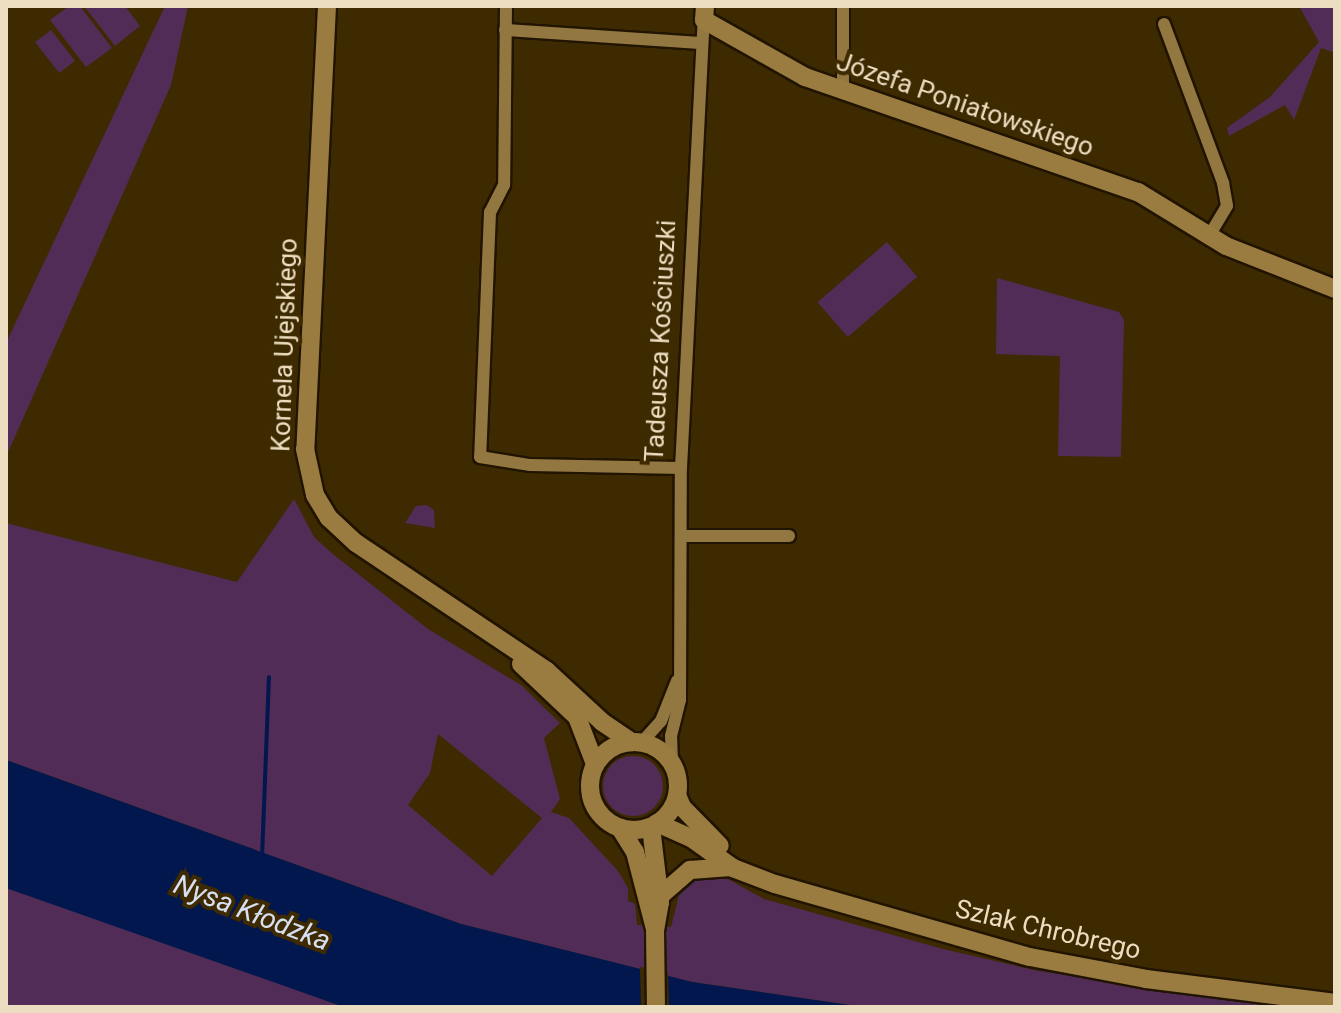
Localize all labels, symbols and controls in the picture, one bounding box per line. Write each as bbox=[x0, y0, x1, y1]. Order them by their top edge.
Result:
street label: Józefa Poniatowskiego bbox=[832, 46, 1098, 164]
street label: Tadeusza Kościuszki bbox=[639, 219, 683, 463]
street label: Kornela Ujejskiego bbox=[266, 238, 304, 452]
water label: Nysa Kłodzka bbox=[169, 868, 335, 958]
street label: Szlak Chrobrego bbox=[952, 893, 1144, 967]

